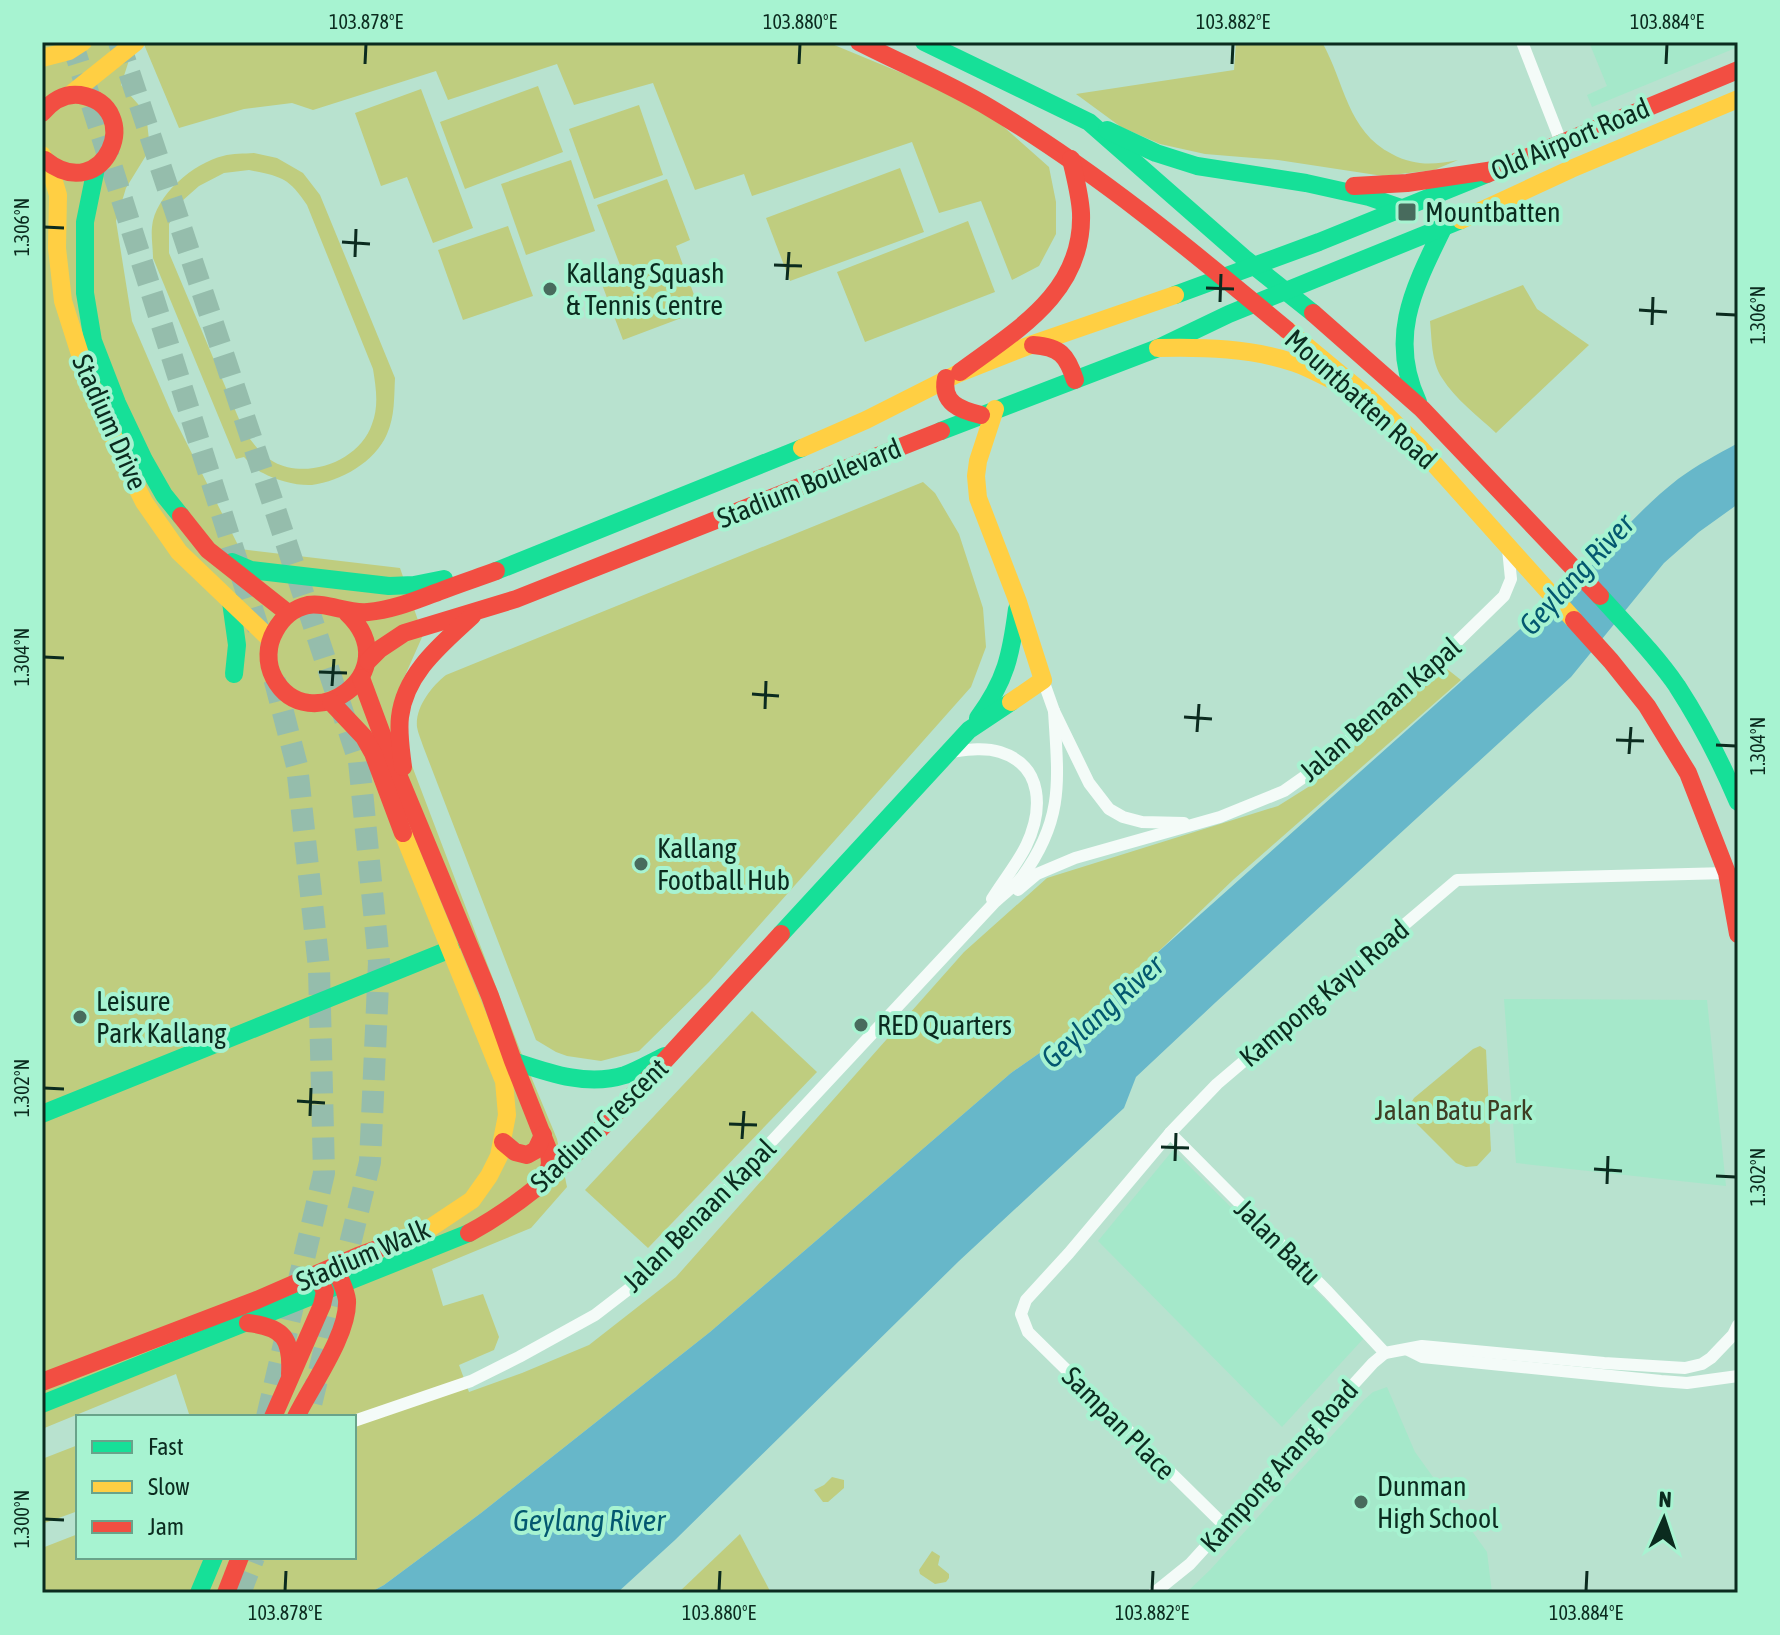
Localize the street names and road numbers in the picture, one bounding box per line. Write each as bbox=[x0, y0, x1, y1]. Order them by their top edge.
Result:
street label: Old Airport Road bbox=[1486, 91, 1654, 187]
street label: Mountbatten Road bbox=[1279, 323, 1443, 475]
street label: Stadium Drive bbox=[66, 350, 154, 494]
street label: Stadium Boulevard bbox=[712, 432, 906, 534]
street label: Jalan Benaan Kapal bbox=[1293, 630, 1467, 788]
street label: Kampong Kayu Road bbox=[1233, 913, 1415, 1073]
street label: Stadium Crescent bbox=[524, 1052, 674, 1198]
street label: Jalan Benaan Kapal bbox=[616, 1132, 782, 1298]
street label: Jalan Batu bbox=[1229, 1193, 1327, 1291]
street label: Stadium Walk bbox=[291, 1212, 435, 1298]
street label: Sampan Place bbox=[1056, 1360, 1182, 1486]
street label: Kampong Arang Road bbox=[1194, 1374, 1364, 1558]

